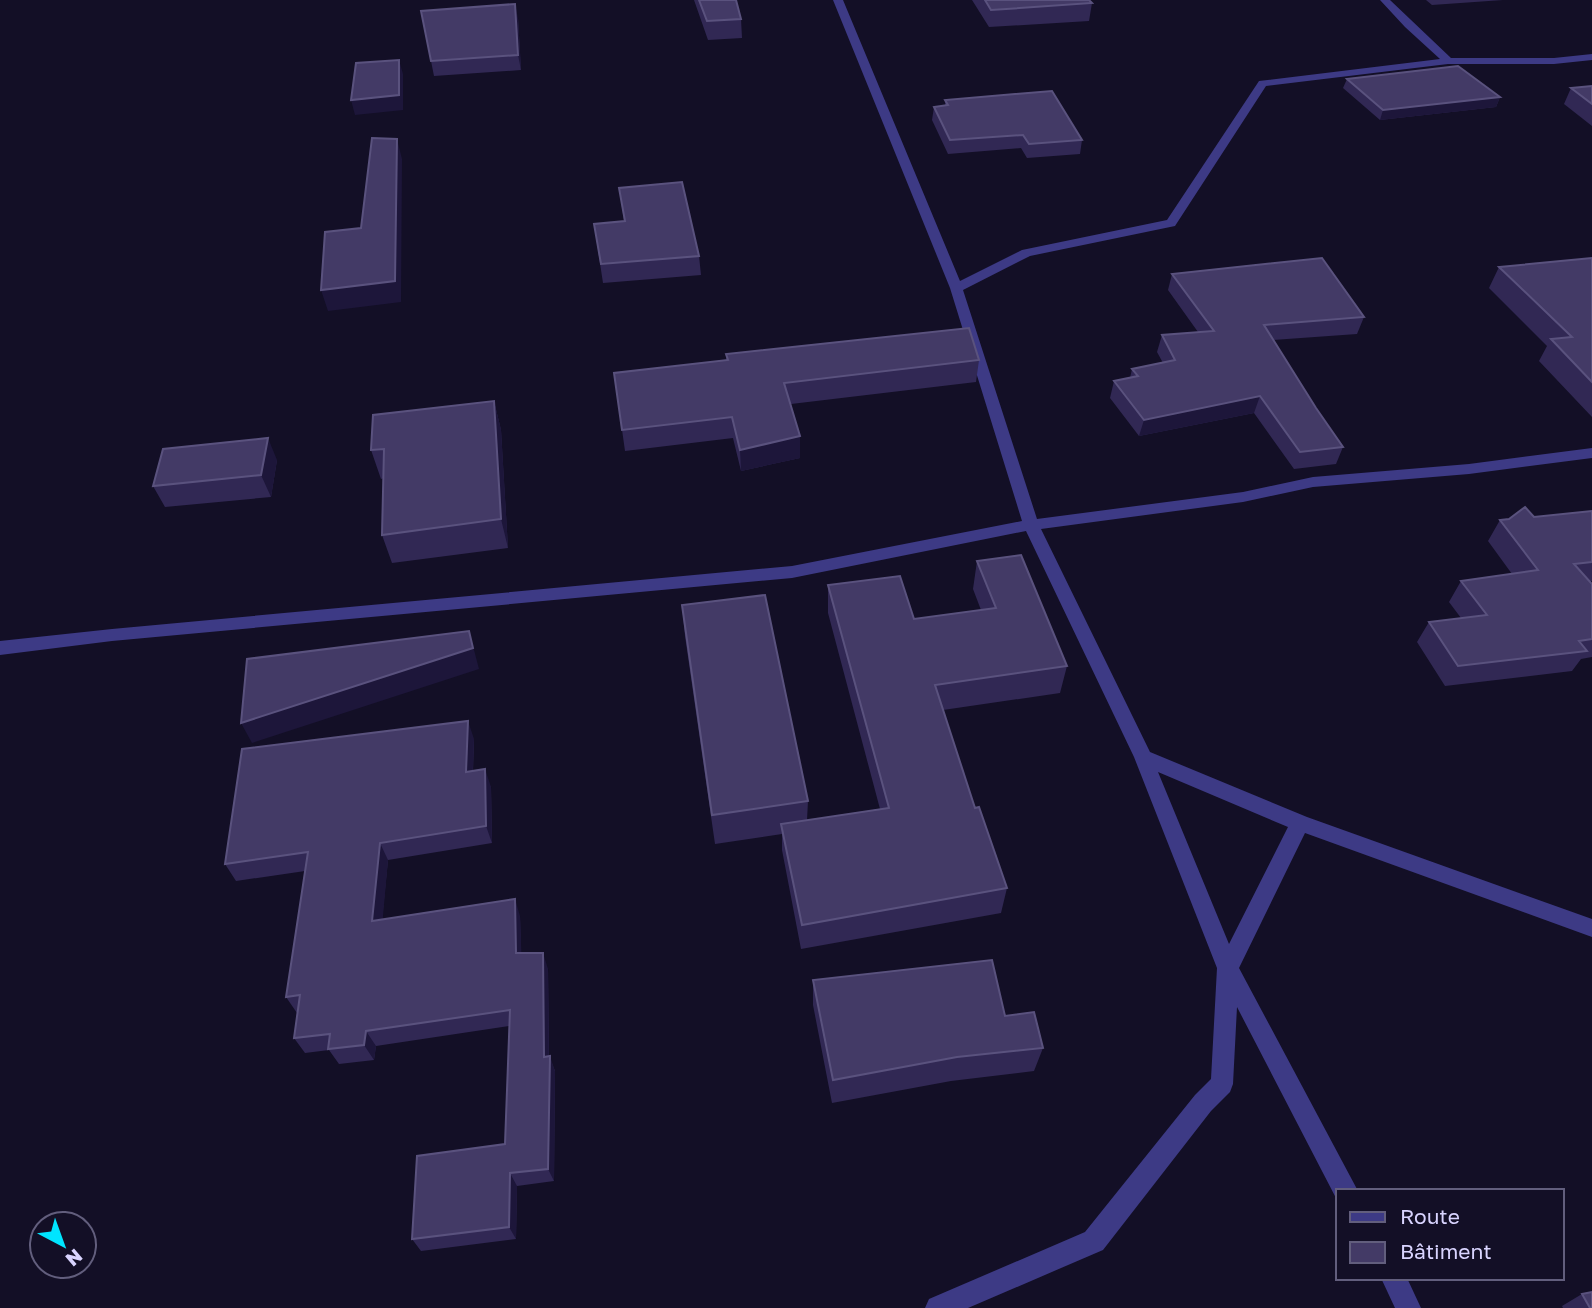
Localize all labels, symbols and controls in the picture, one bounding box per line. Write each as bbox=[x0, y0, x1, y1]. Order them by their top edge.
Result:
legend bbox=[1336, 1189, 1564, 1280]
text: Route bbox=[1400, 1203, 1460, 1229]
north arrow bbox=[28, 1210, 98, 1280]
text: Bâtiment bbox=[1400, 1238, 1492, 1264]
text: N bbox=[61, 1245, 87, 1272]

